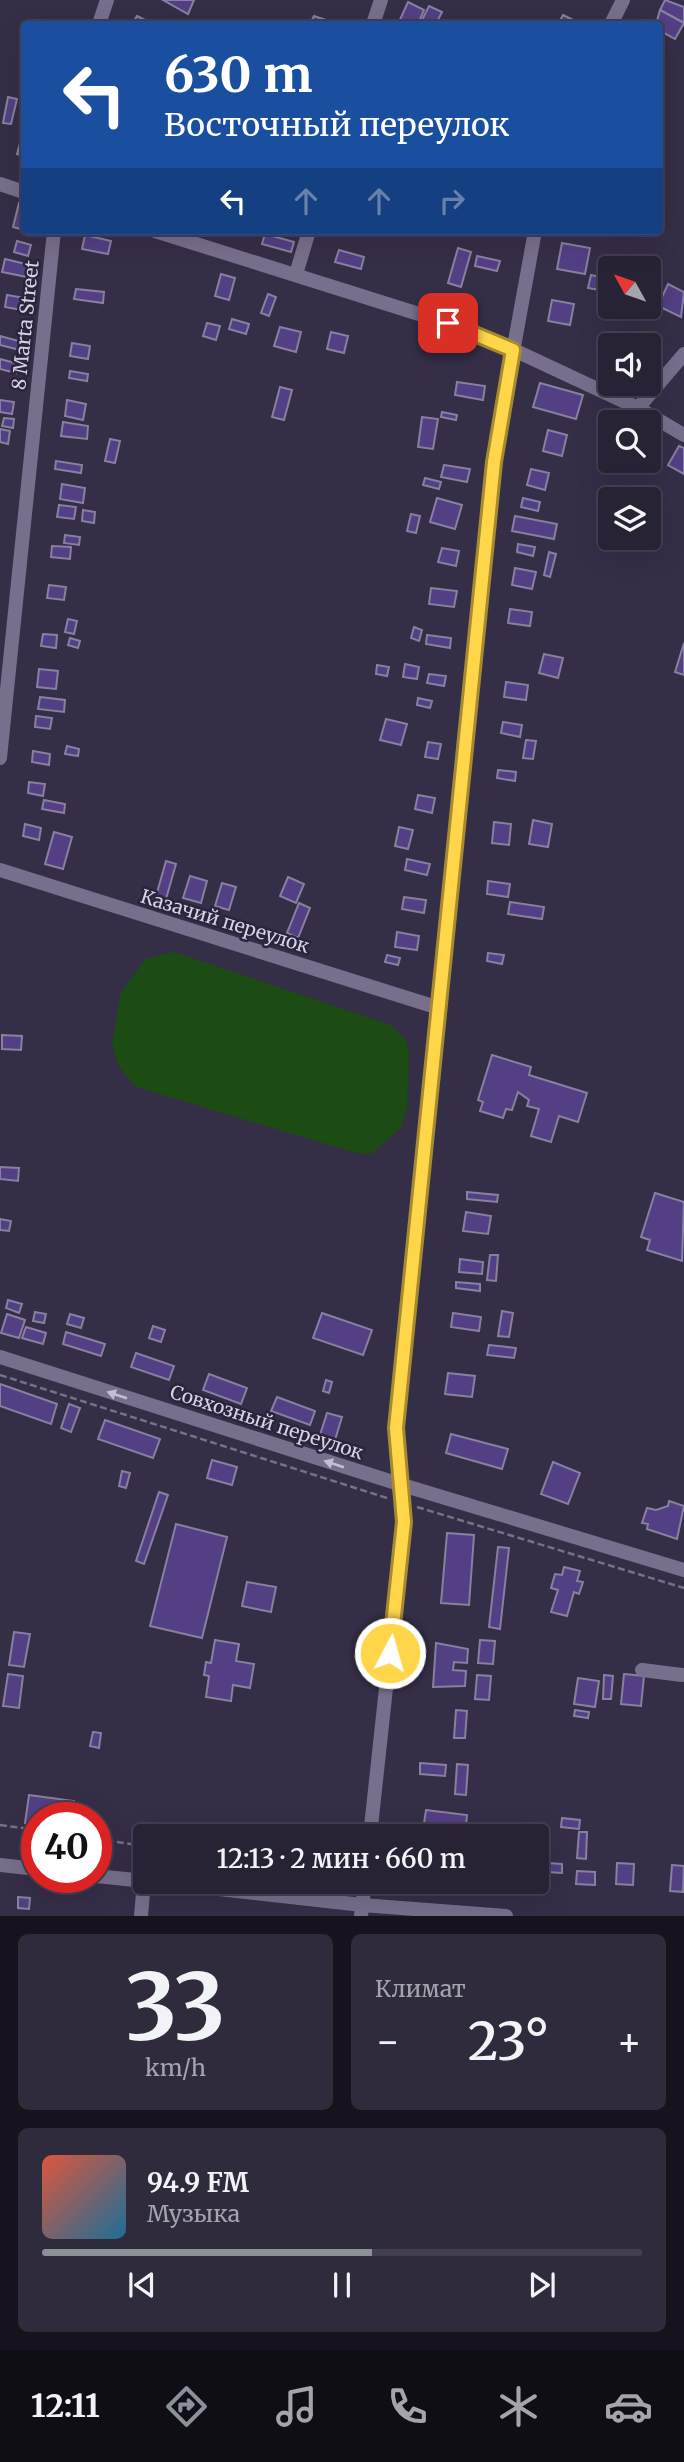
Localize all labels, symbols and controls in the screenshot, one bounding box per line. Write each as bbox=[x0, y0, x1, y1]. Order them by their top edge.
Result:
text: 630 m bbox=[164, 44, 313, 105]
icon: left bbox=[49, 49, 140, 140]
text: Восточный переулок bbox=[164, 105, 510, 145]
icon: left bbox=[214, 182, 252, 220]
icon: ahead bbox=[287, 182, 325, 220]
icon: ahead bbox=[360, 182, 398, 220]
icon: right bbox=[433, 182, 471, 220]
north arrow bbox=[598, 256, 662, 318]
map controls bbox=[598, 256, 661, 550]
street label: 8 Marta Street bbox=[6, 259, 44, 391]
pin bbox=[418, 293, 478, 353]
icon: arrive bbox=[429, 304, 467, 342]
button: sound bbox=[598, 333, 661, 396]
button: search bbox=[598, 410, 661, 473]
button: layers bbox=[598, 487, 661, 550]
street label: Казачий переулок bbox=[138, 884, 312, 958]
street label: Совхозный переулок bbox=[167, 1379, 367, 1465]
one-way arrow bbox=[107, 1389, 128, 1399]
one-way arrow bbox=[323, 1458, 344, 1468]
position arrow bbox=[353, 1616, 427, 1690]
speed limit sign: 40 bbox=[21, 1802, 112, 1893]
text: 12:13 · 2 мин · 660 m bbox=[216, 1842, 466, 1875]
text: 33 bbox=[125, 1950, 226, 2065]
text: Климат bbox=[375, 1974, 466, 2003]
text: 23° bbox=[468, 2009, 549, 2074]
text: − bbox=[375, 2018, 400, 2065]
text: + bbox=[617, 2018, 642, 2065]
text: km/h bbox=[145, 2053, 206, 2082]
text: 94.9 FM bbox=[147, 2166, 249, 2199]
text: Музыка bbox=[147, 2199, 240, 2228]
icon: previous bbox=[123, 2266, 161, 2304]
icon: pause bbox=[323, 2266, 361, 2304]
icon: next bbox=[523, 2266, 561, 2304]
icon: directions bbox=[162, 2382, 211, 2431]
icon: music bbox=[272, 2382, 321, 2431]
icon: phone bbox=[383, 2382, 432, 2431]
icon: climate bbox=[494, 2382, 543, 2431]
icon: car bbox=[604, 2382, 653, 2431]
text: 12:11 bbox=[31, 2386, 100, 2426]

